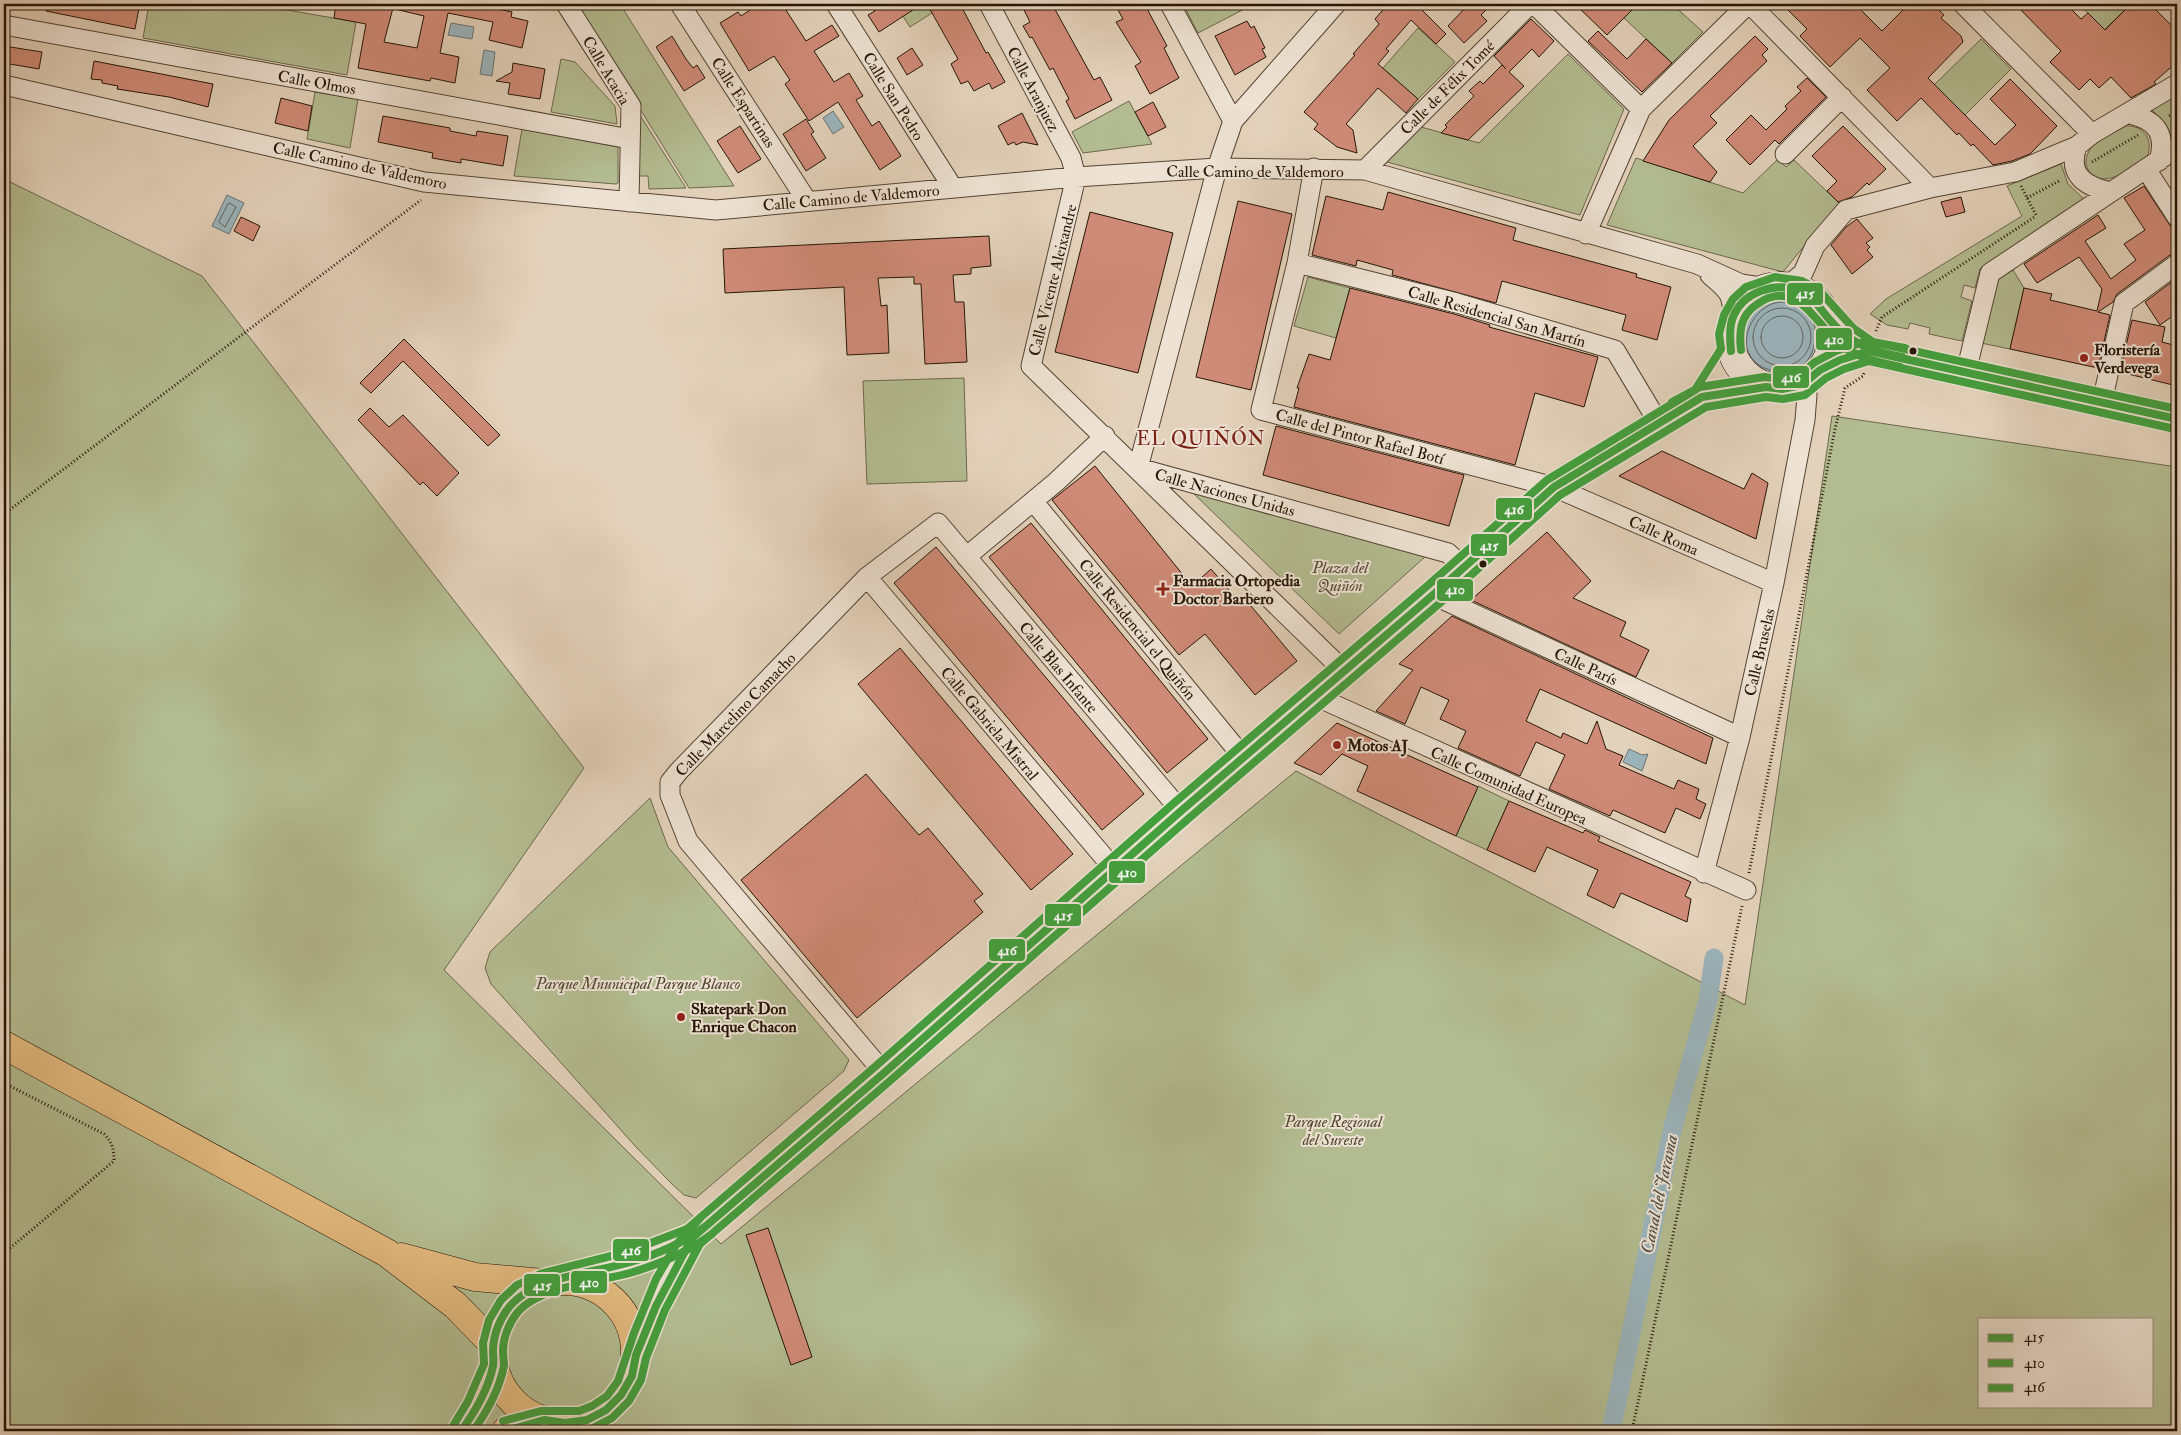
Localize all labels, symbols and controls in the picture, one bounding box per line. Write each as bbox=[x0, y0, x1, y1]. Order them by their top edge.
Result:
street label: Calle Acacia bbox=[578, 32, 635, 109]
street label: Calle de Félix Tomé bbox=[1396, 36, 1500, 139]
street label: Calle Aranjuez bbox=[1002, 43, 1064, 136]
street label: Calle San Pedro bbox=[858, 49, 928, 145]
street label: Calle Espartinas bbox=[706, 54, 780, 152]
street label: Calle Olmos bbox=[276, 66, 357, 100]
street label: Calle Camino de Valdemoro bbox=[271, 138, 449, 194]
street label: Calle Camino de Valdemoro bbox=[1166, 162, 1344, 182]
street label: Calle Camino de Valdemoro bbox=[762, 180, 941, 216]
street label: Calle Vicente Aleixandre bbox=[1024, 202, 1082, 358]
street label: Calle Residencial San Martín bbox=[1405, 282, 1588, 352]
line badge: 415 bbox=[1786, 282, 1824, 306]
text: 415 bbox=[1795, 285, 1815, 302]
line badge: 410 bbox=[1815, 327, 1853, 351]
text: 410 bbox=[1823, 331, 1844, 348]
place label: Floristería Verdevega bbox=[2093, 340, 2161, 379]
unlabelled marker bbox=[1908, 346, 1918, 356]
marker: Floristería Verdevega bbox=[2078, 352, 2090, 364]
line badge: 416 bbox=[1772, 365, 1810, 389]
text: 416 bbox=[1780, 369, 1802, 386]
street label: Calle del Pintor Rafael Botí bbox=[1273, 405, 1448, 470]
district label: EL QUIÑÓN bbox=[1137, 425, 1265, 451]
street label: Calle Naciones Unidas bbox=[1152, 465, 1297, 521]
line badge: 416 bbox=[1495, 497, 1533, 521]
text: 416 bbox=[1503, 501, 1525, 518]
street label: Calle Roma bbox=[1626, 512, 1702, 560]
line badge: 415 bbox=[1470, 533, 1508, 557]
text: 415 bbox=[1479, 537, 1499, 554]
street label: Calle Residencial el Quiñón bbox=[1074, 555, 1200, 704]
park label: Plaza del Quiñón bbox=[1311, 558, 1369, 596]
unlabelled marker bbox=[1478, 559, 1488, 569]
place label: Farmacia Ortopedia Doctor Barbero bbox=[1173, 571, 1301, 609]
line badge: 410 bbox=[1436, 578, 1474, 602]
text: 410 bbox=[1444, 581, 1465, 598]
marker: Farmacia Ortopedia Doctor Barbero bbox=[1157, 583, 1169, 595]
street label: Calle Bruselas bbox=[1740, 606, 1780, 698]
street label: Calle Blas Infante bbox=[1014, 618, 1102, 718]
street label: Calle París bbox=[1551, 644, 1620, 690]
street label: Calle Marcelino Camacho bbox=[671, 648, 800, 781]
street label: Calle Gabriela Mistral bbox=[936, 663, 1043, 785]
place label: Motos AJ bbox=[1346, 736, 1408, 757]
marker: Motos AJ bbox=[1331, 739, 1343, 751]
street label: Calle Comunidad Europea bbox=[1427, 742, 1590, 831]
line badge: 410 bbox=[1108, 860, 1146, 884]
text: 410 bbox=[1116, 864, 1137, 881]
line badge: 415 bbox=[1044, 903, 1082, 927]
text: 415 bbox=[1053, 907, 1073, 924]
line badge: 416 bbox=[988, 938, 1026, 962]
text: 416 bbox=[996, 942, 1018, 959]
park label: Parque Mnunicipal Parque Blanco bbox=[534, 974, 741, 994]
place label: Skatepark Don Enrique Chacon bbox=[691, 999, 797, 1038]
marker: Skatepark Don Enrique Chacon bbox=[675, 1011, 687, 1023]
park label: Parque Regional del Sureste bbox=[1283, 1112, 1383, 1150]
water label: Canal del Jarama bbox=[1636, 1132, 1683, 1256]
line badge: 416 bbox=[612, 1238, 650, 1262]
text: 416 bbox=[620, 1242, 642, 1259]
line badge: 410 bbox=[570, 1270, 608, 1294]
line badge: 415 bbox=[523, 1273, 561, 1297]
text: 410 bbox=[578, 1274, 599, 1291]
text: 415 bbox=[532, 1277, 552, 1294]
legend bbox=[1978, 1318, 2154, 1408]
text: 415 bbox=[2024, 1328, 2044, 1347]
text: 410 bbox=[2024, 1354, 2045, 1373]
text: 416 bbox=[2024, 1378, 2046, 1397]

